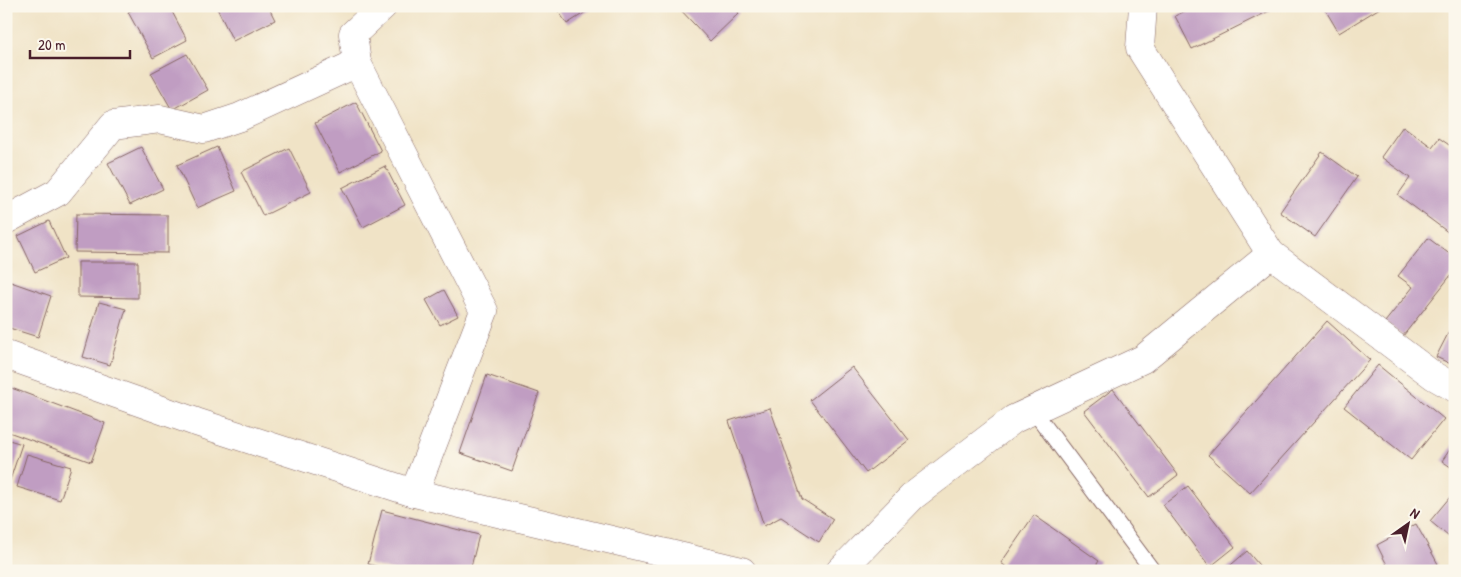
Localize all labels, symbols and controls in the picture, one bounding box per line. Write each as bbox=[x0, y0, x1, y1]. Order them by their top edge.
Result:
scale bar bbox=[30, 28, 130, 60]
text: 20 m bbox=[38, 34, 65, 55]
north arrow bbox=[1384, 500, 1434, 550]
text: N bbox=[1407, 503, 1424, 523]

